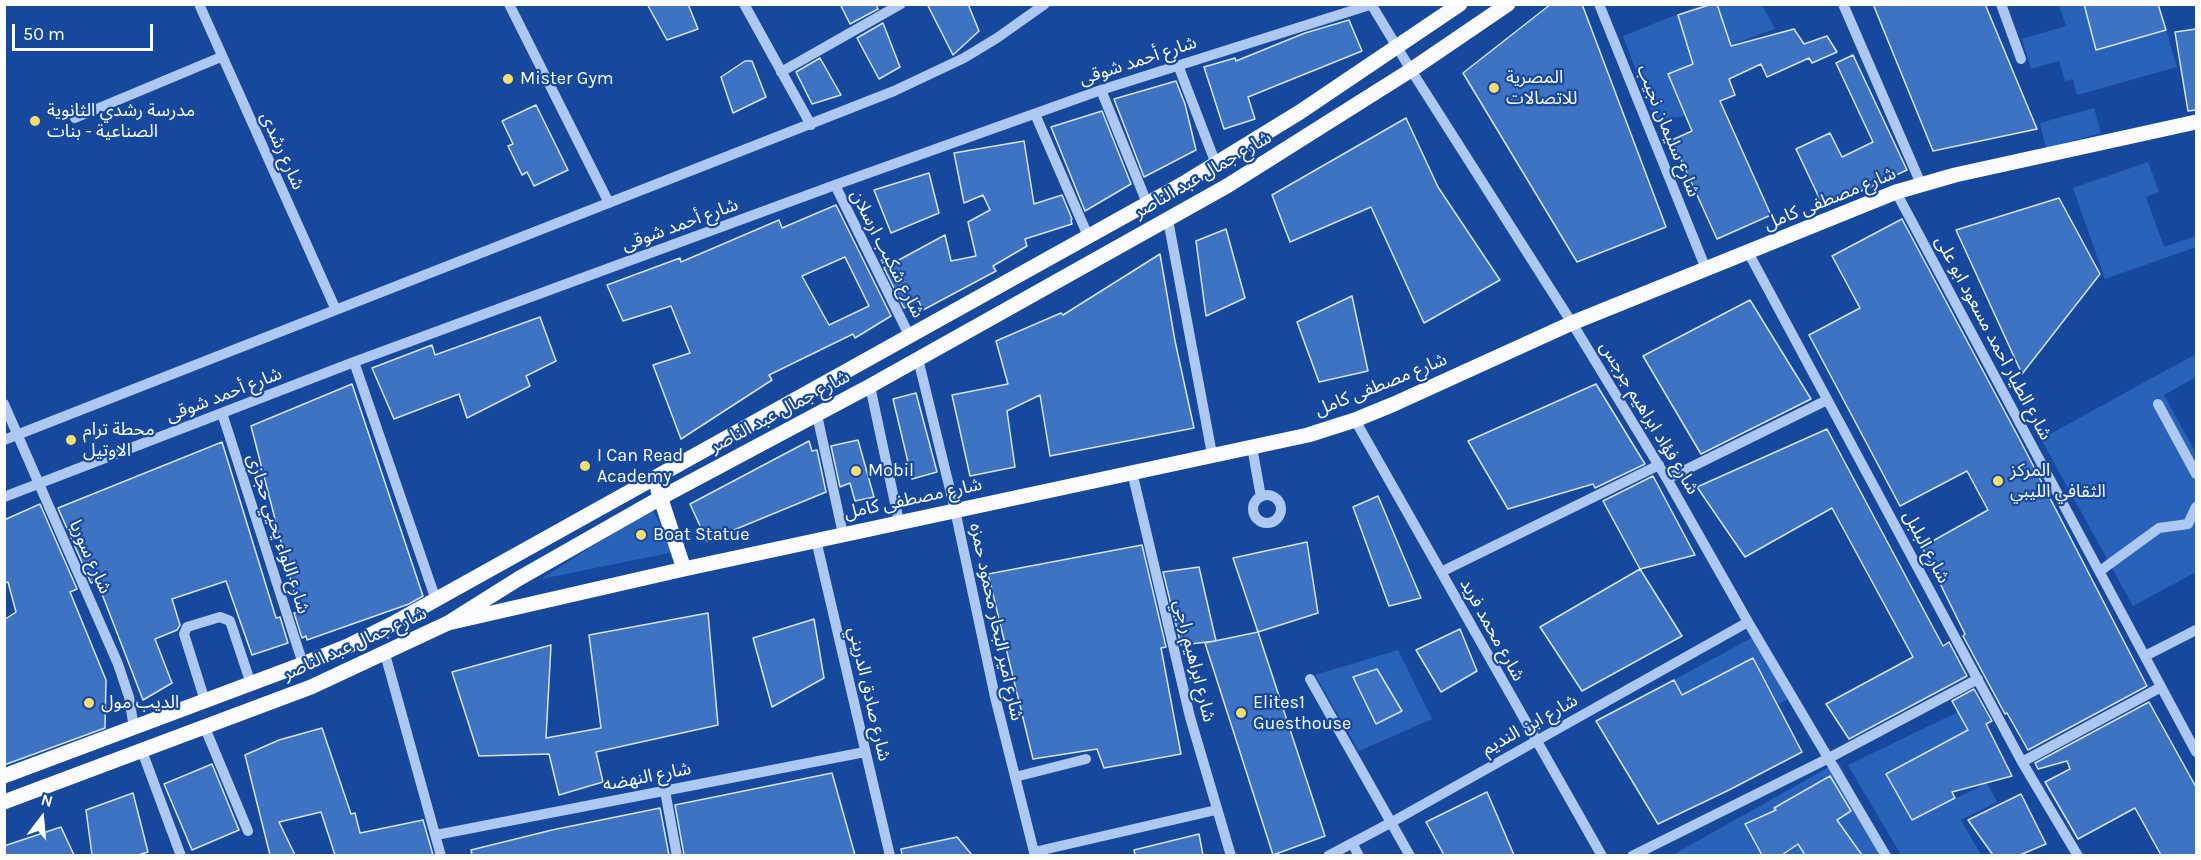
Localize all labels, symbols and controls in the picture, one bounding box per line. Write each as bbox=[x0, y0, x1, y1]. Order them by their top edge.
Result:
scale bar bbox=[15, 12, 156, 50]
text: 50 m bbox=[23, 23, 65, 45]
street label: شارع أحمد شوقى bbox=[1076, 32, 1200, 90]
street label: شارع سليمان نجيب bbox=[1632, 62, 1704, 200]
place label: المصرية للاتصالات bbox=[1506, 67, 1578, 110]
place label: Mister Gym bbox=[520, 68, 614, 90]
marker: Mister Gym bbox=[501, 72, 515, 86]
marker: المصرية للاتصالات bbox=[1487, 81, 1501, 95]
place label: مدرسة رشدي الثانوية الصناعية - بنات bbox=[47, 100, 195, 142]
street label: شارع رشدى bbox=[255, 109, 309, 193]
marker: مدرسة رشدي الثانوية الصناعية - بنات bbox=[28, 114, 42, 128]
street label: شارع جمال عبد الناصر bbox=[1130, 127, 1276, 223]
street label: شارع مصطفى كامل bbox=[1761, 163, 1899, 235]
street label: شارع شكيب ارسلان bbox=[845, 186, 929, 322]
street label: شارع أحمد شوقى bbox=[619, 194, 741, 256]
street label: شارع الطيار احمد مسعود ابو على bbox=[1930, 232, 2056, 444]
street label: شارع فؤاد ابراهيم جرجس bbox=[1595, 337, 1703, 499]
street label: شارع مصطفى كامل bbox=[1312, 349, 1450, 421]
street label: شارع أحمد شوقى bbox=[163, 363, 285, 427]
street label: شارع جمال عبد الناصر bbox=[706, 366, 854, 458]
place label: محطة ترام الاوتيل bbox=[83, 419, 155, 462]
marker: محطة ترام الاوتيل bbox=[64, 433, 78, 447]
place label: I Can Read Academy bbox=[597, 445, 683, 488]
street label: شارع اللواء يحيي حجازى bbox=[242, 451, 314, 617]
marker: I Can Read Academy bbox=[578, 459, 592, 473]
place label: Mobil bbox=[868, 460, 914, 482]
place label: المركز الثقافي الليبي bbox=[2010, 460, 2106, 502]
marker: Mobil bbox=[849, 464, 863, 478]
street label: شارع مصطفى كامل bbox=[842, 474, 984, 524]
marker: المركز الثقافي الليبي bbox=[1991, 474, 2005, 488]
street label: شارع البلبل bbox=[1898, 507, 1954, 587]
street label: شارع سوريا bbox=[64, 517, 116, 597]
street label: شارع امير البحار محمود حمزه bbox=[965, 521, 1027, 723]
place label: Boat Statue bbox=[653, 524, 749, 546]
marker: Boat Statue bbox=[634, 528, 648, 542]
street label: شارع محمد فريد bbox=[1455, 575, 1529, 685]
street label: شارع ابراهيم راجي bbox=[1168, 598, 1220, 724]
street label: شارع جمال عبد الناصر bbox=[280, 603, 430, 685]
street label: شارع صادق الدريني bbox=[843, 625, 895, 763]
street label: شارع ابن النديم bbox=[1478, 690, 1582, 760]
place label: الديب مول bbox=[101, 692, 179, 714]
place label: Elites1 Guesthouse bbox=[1253, 692, 1351, 734]
marker: الديب مول bbox=[82, 696, 96, 710]
marker: Elites1 Guesthouse bbox=[1234, 706, 1248, 720]
street label: شارع النهضه bbox=[601, 758, 693, 796]
north arrow bbox=[12, 788, 72, 848]
text: N bbox=[39, 789, 55, 811]

